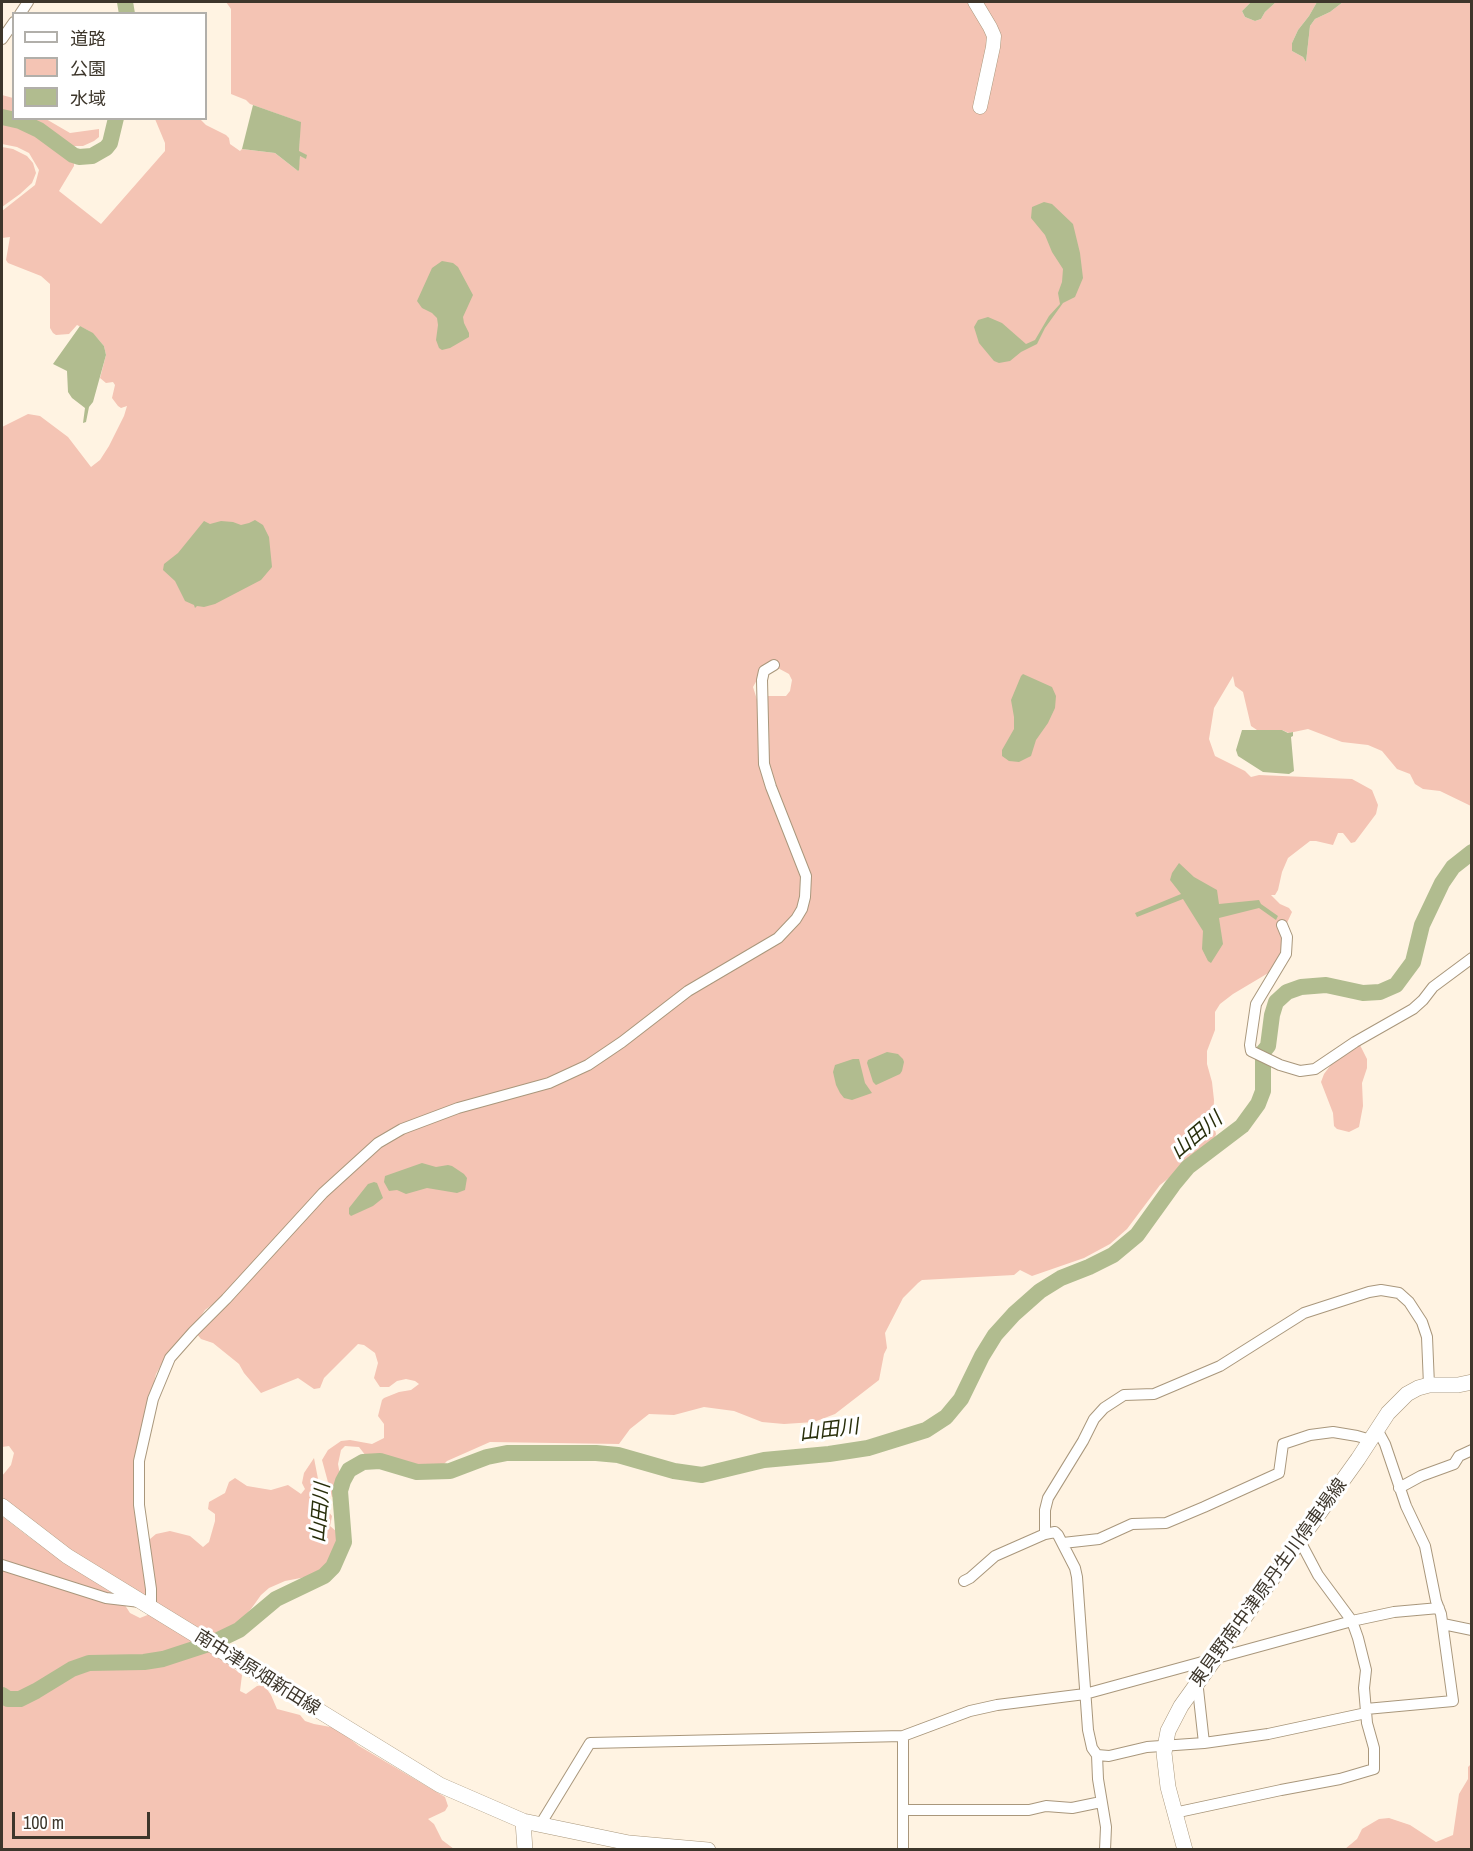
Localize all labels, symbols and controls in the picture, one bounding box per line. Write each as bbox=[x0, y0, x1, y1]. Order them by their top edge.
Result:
legend bbox=[12, 12, 207, 120]
text: 道路 bbox=[70, 26, 106, 51]
text: 公園 bbox=[70, 56, 106, 81]
text: 水域 bbox=[70, 86, 106, 111]
water label: 山田川 bbox=[1166, 1108, 1228, 1164]
water label: 山田川 bbox=[798, 1415, 860, 1447]
street label: 東貝野南中津原丹生川停車場線 bbox=[1186, 1475, 1352, 1691]
water label: 山田川 bbox=[306, 1482, 336, 1544]
street label: 南中津原畑新田線 bbox=[190, 1626, 324, 1720]
scale bar bbox=[15, 1800, 153, 1838]
text: 100 m bbox=[23, 1810, 64, 1835]

